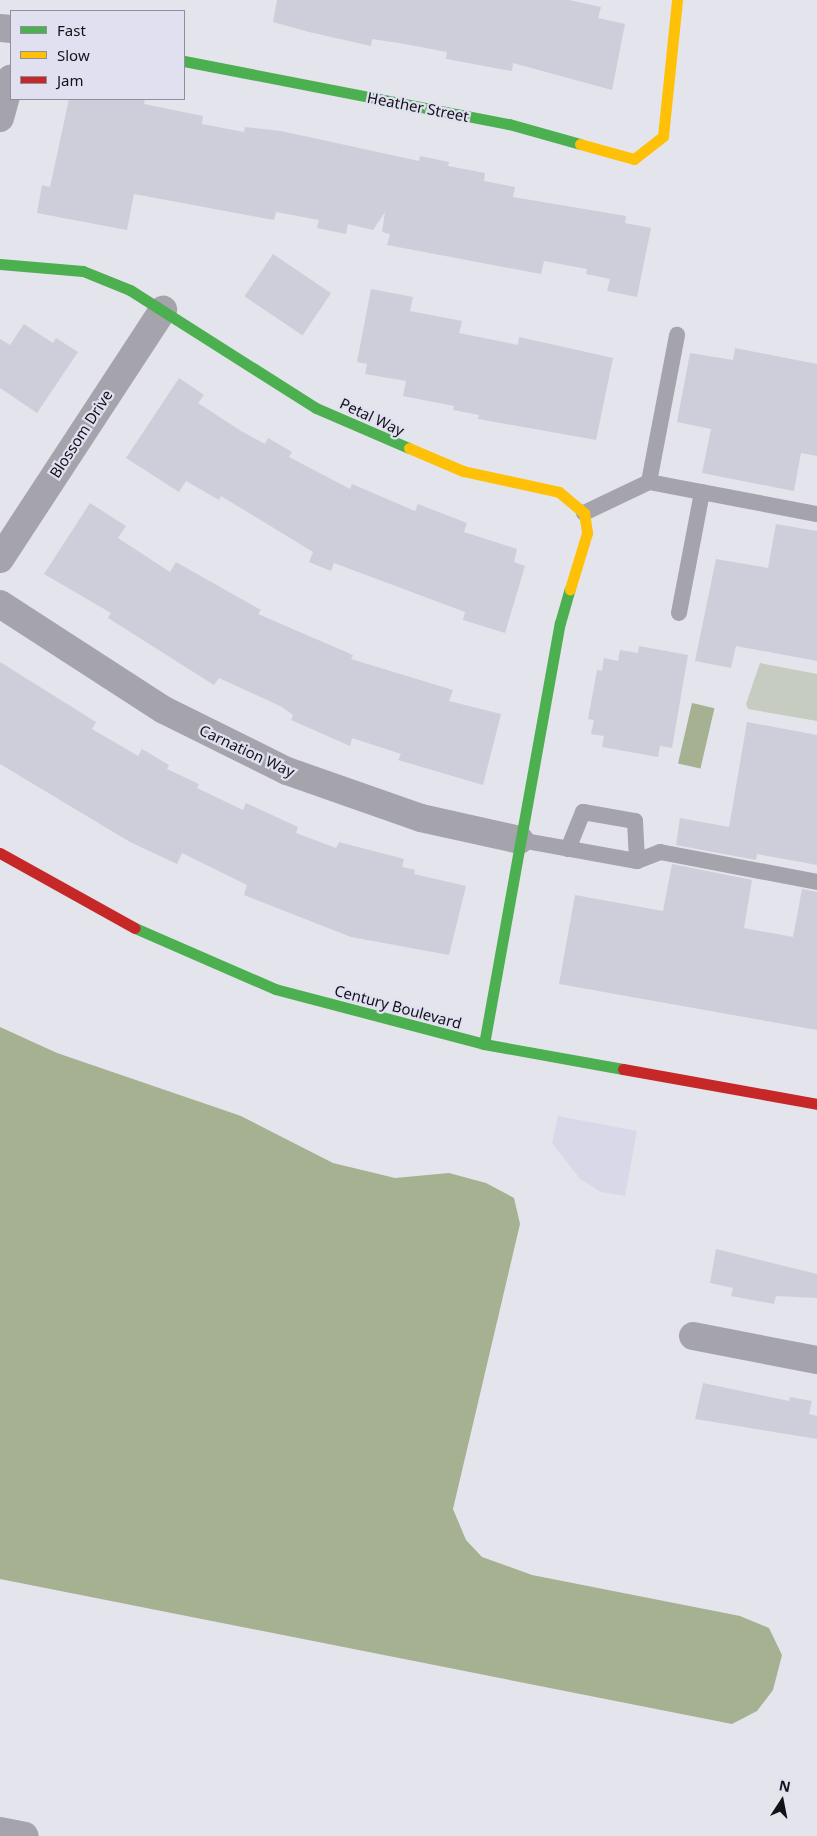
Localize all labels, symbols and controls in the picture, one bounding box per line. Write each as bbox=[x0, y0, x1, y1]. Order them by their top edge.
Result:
legend bbox=[10, 10, 185, 100]
text: Fast bbox=[57, 20, 86, 40]
text: Slow bbox=[57, 45, 90, 65]
text: Jam bbox=[57, 70, 84, 90]
street label: Heather Street bbox=[366, 88, 470, 126]
street label: Blossom Drive bbox=[46, 387, 116, 481]
street label: Petal Way bbox=[337, 394, 407, 440]
street label: Carnation Way bbox=[197, 721, 297, 781]
street label: Century Boulevard bbox=[332, 981, 464, 1033]
text: N bbox=[778, 1775, 792, 1796]
north arrow bbox=[757, 1776, 807, 1826]

